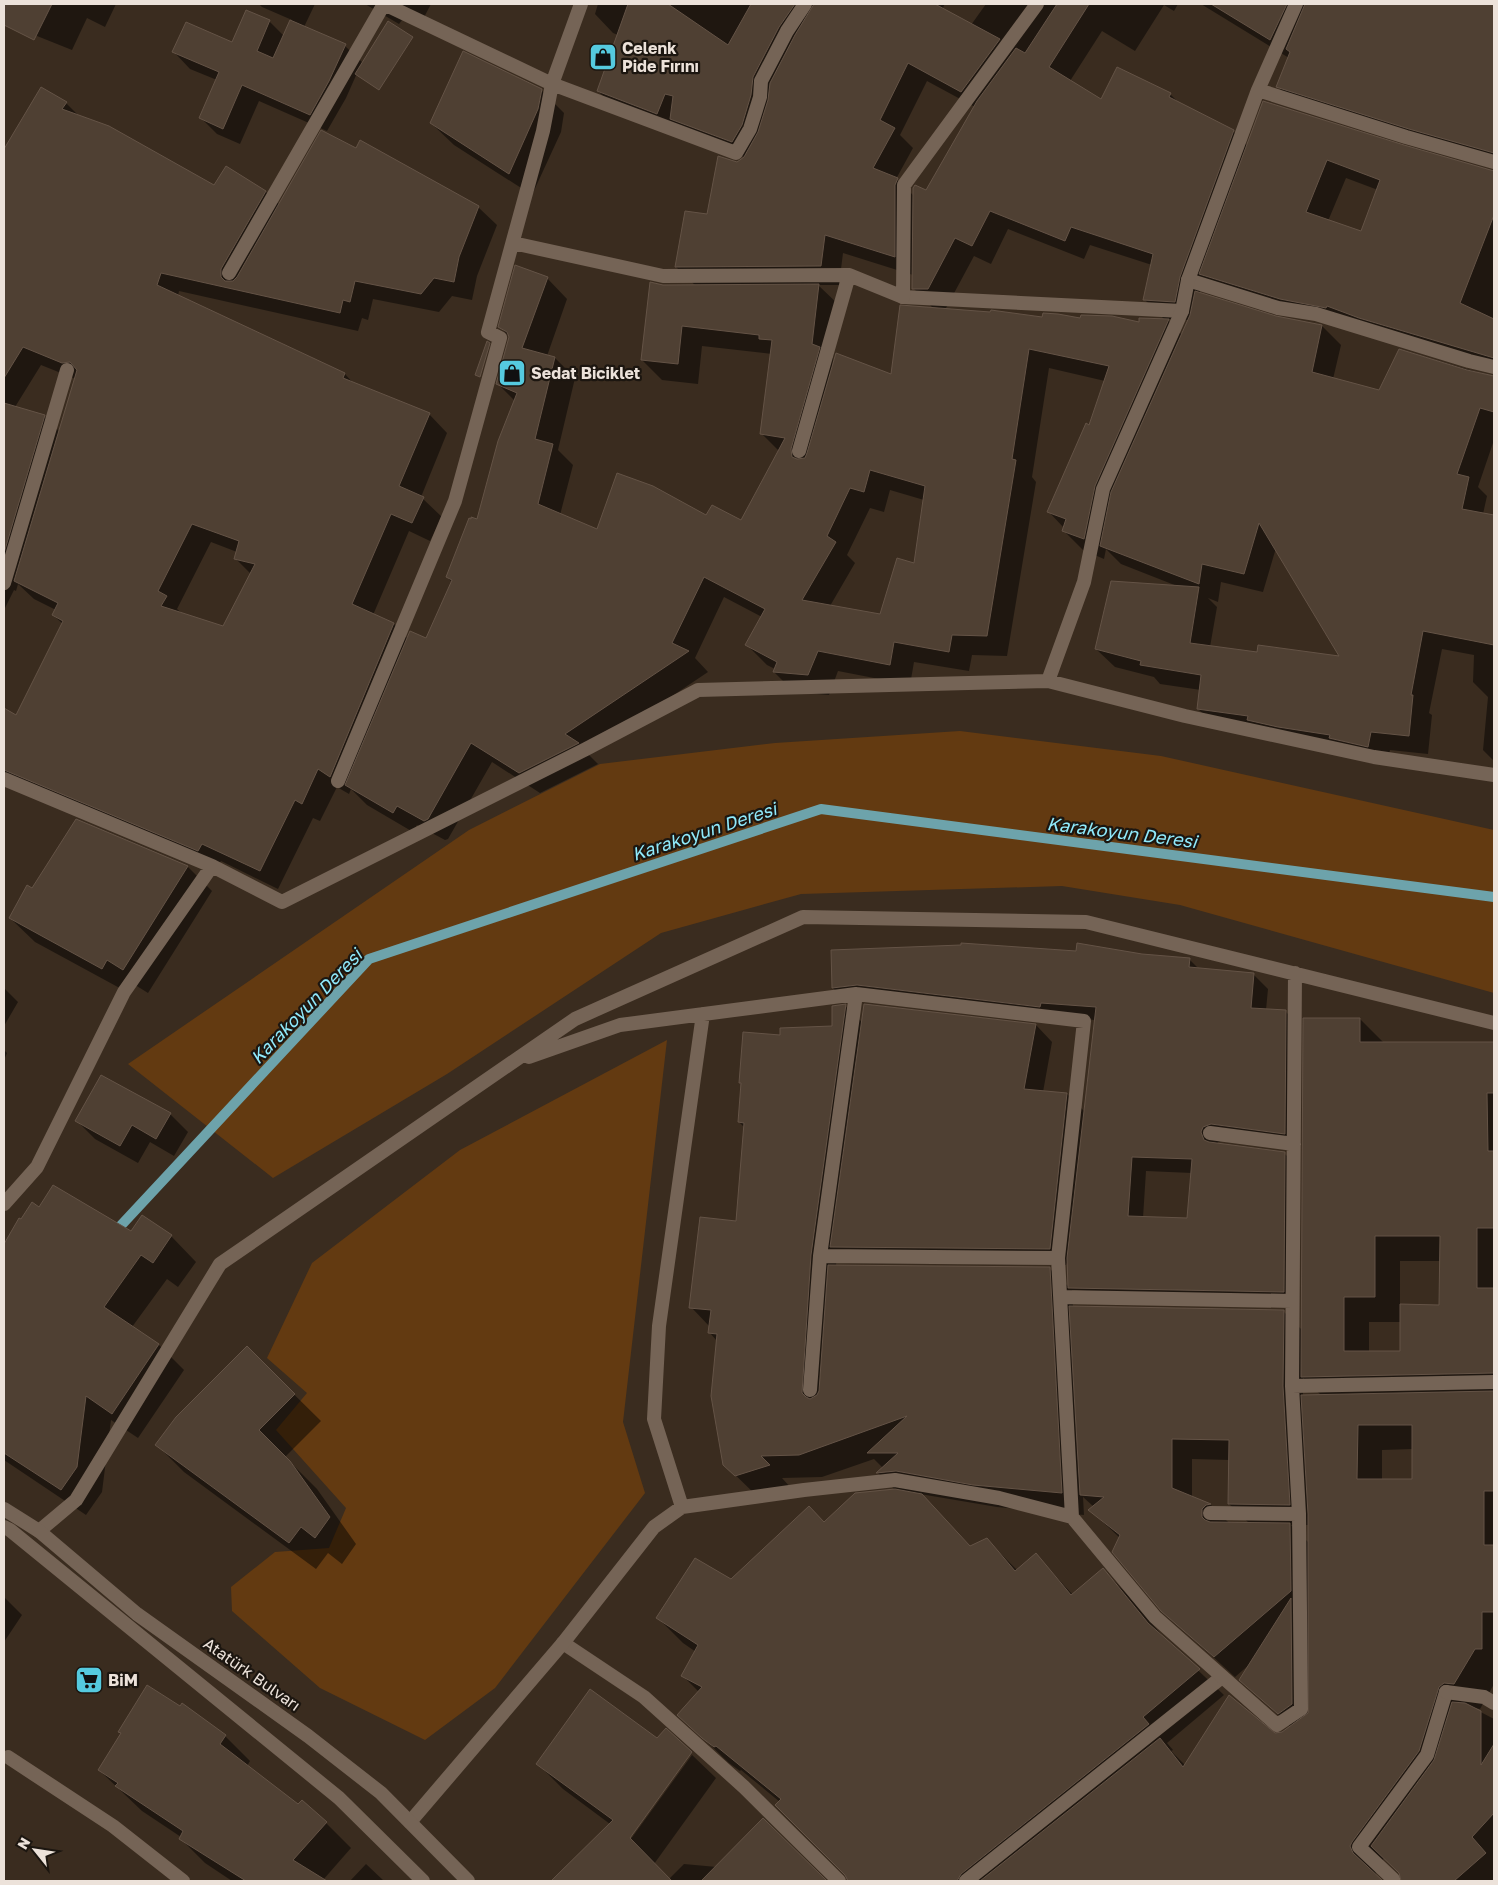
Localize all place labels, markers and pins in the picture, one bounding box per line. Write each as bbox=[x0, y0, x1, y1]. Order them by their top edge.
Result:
place label: Celenk Pide Fırını bbox=[622, 38, 699, 76]
shop icon: Celenk Pide Fırını bbox=[588, 42, 618, 72]
shop icon: Sedat Biciklet bbox=[497, 358, 527, 388]
place label: Sedat Biciklet bbox=[531, 363, 640, 383]
supermarket icon: BiM bbox=[74, 1665, 104, 1695]
place label: BiM bbox=[108, 1670, 138, 1690]

